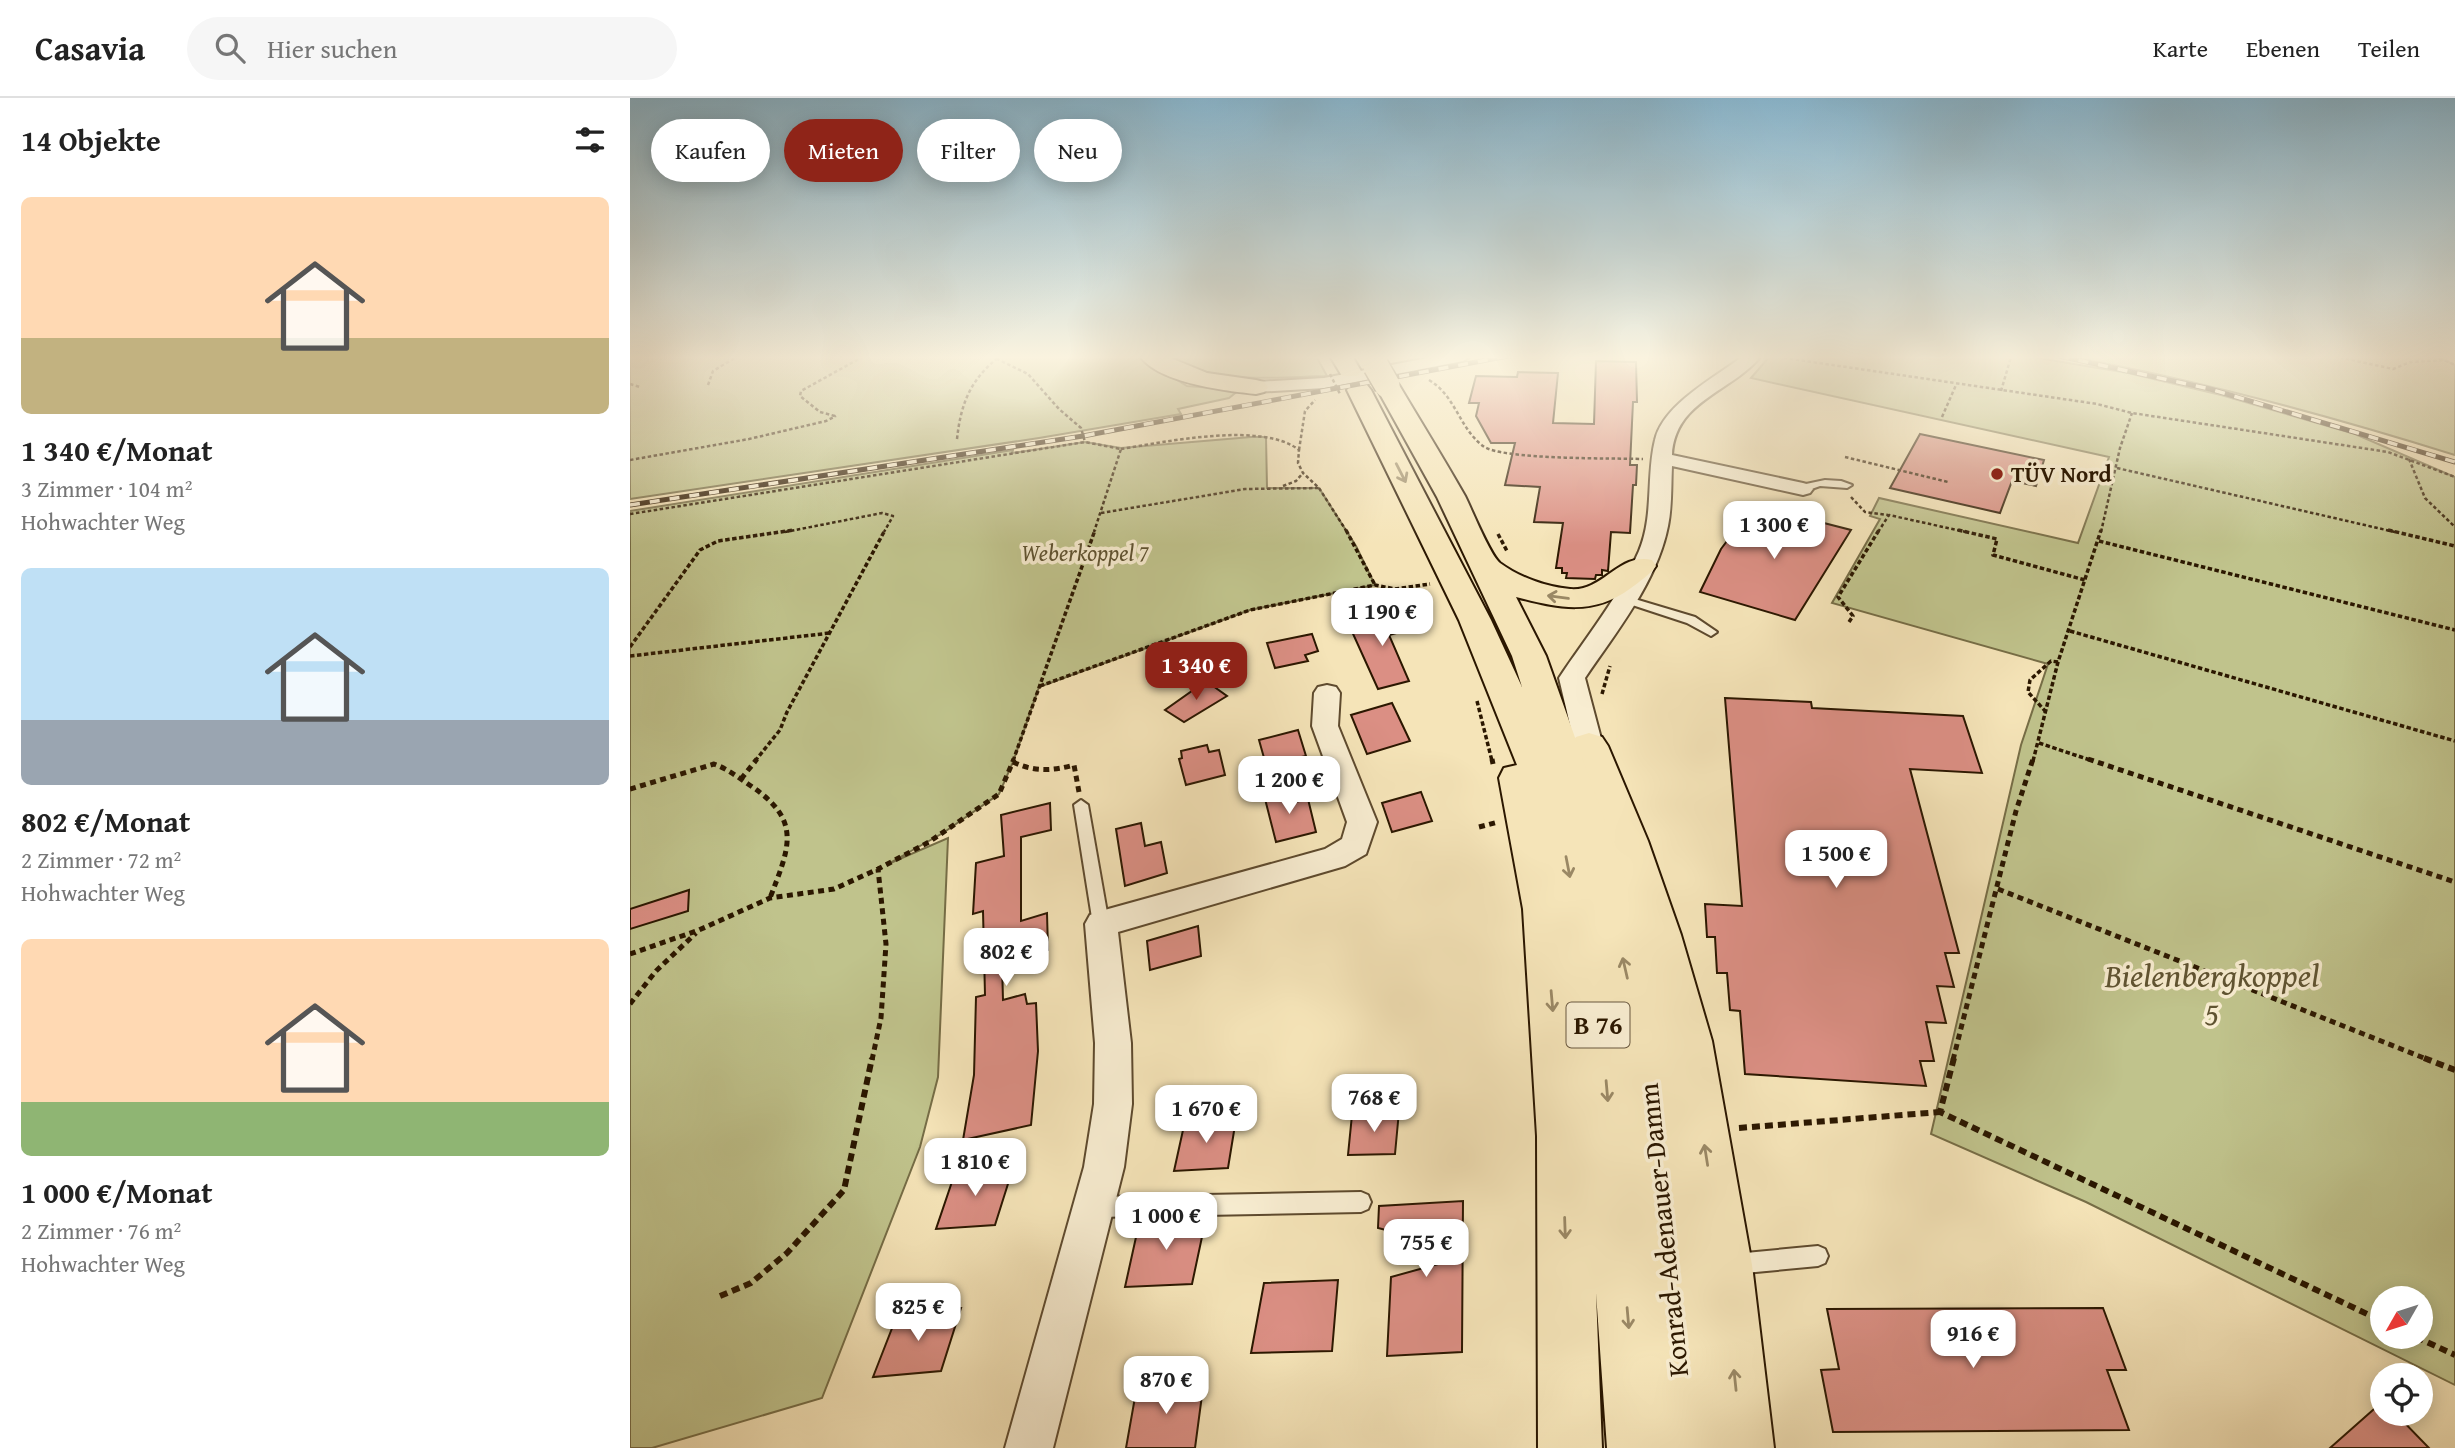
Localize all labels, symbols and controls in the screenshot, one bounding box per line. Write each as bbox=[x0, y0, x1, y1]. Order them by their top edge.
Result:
search box bbox=[187, 17, 677, 80]
text: Casavia bbox=[35, 24, 145, 72]
icon: search bbox=[211, 29, 249, 67]
text: Hier suchen bbox=[267, 29, 397, 68]
text: Karte bbox=[2153, 31, 2208, 66]
text: Ebenen bbox=[2246, 31, 2320, 66]
text: Teilen bbox=[2358, 31, 2420, 66]
text: 14 Objekte bbox=[21, 118, 161, 162]
chip: Kaufen bbox=[651, 119, 770, 182]
chip: Mieten bbox=[784, 119, 903, 182]
chip: Filter bbox=[917, 119, 1020, 182]
chip: Neu bbox=[1034, 119, 1122, 182]
icon: filters bbox=[571, 121, 609, 159]
icon: home bbox=[252, 243, 378, 369]
text: 1 340 €/Monat bbox=[21, 428, 213, 472]
place label: TÜV Nord bbox=[2011, 457, 2112, 490]
one-way arrow bbox=[1394, 462, 1408, 483]
marker: TÜV Nord bbox=[1989, 466, 2005, 482]
text: 3 Zimmer · 104 m² bbox=[21, 472, 192, 505]
pin: 1 300 € bbox=[1709, 502, 1839, 561]
text: Hohwachter Weg bbox=[21, 505, 185, 538]
text: 1 300 € bbox=[1739, 507, 1809, 540]
park label: Weberkoppel 7 bbox=[1022, 536, 1150, 569]
pin: 1 190 € bbox=[1317, 588, 1447, 648]
one-way arrow bbox=[1547, 590, 1570, 603]
text: 1 190 € bbox=[1347, 594, 1417, 627]
icon: home bbox=[252, 614, 378, 740]
pin: 1 340 € bbox=[1131, 642, 1261, 702]
text: 1 340 € bbox=[1161, 648, 1231, 681]
pin: 1 200 € bbox=[1224, 756, 1354, 816]
text: 1 200 € bbox=[1254, 762, 1324, 795]
text: 802 €/Monat bbox=[21, 799, 190, 843]
pin: 1 500 € bbox=[1771, 830, 1901, 890]
text: 1 500 € bbox=[1801, 836, 1871, 869]
text: 2 Zimmer · 72 m² bbox=[21, 843, 181, 876]
one-way arrow bbox=[1562, 855, 1575, 878]
text: Hohwachter Weg bbox=[21, 876, 185, 909]
pin: 802 € bbox=[957, 928, 1055, 988]
text: 802 € bbox=[980, 934, 1032, 967]
park label: Bielenbergkoppel 5 bbox=[2104, 951, 2319, 1037]
one-way arrow bbox=[1617, 957, 1631, 980]
icon: home bbox=[252, 985, 378, 1111]
one-way arrow bbox=[1546, 989, 1559, 1012]
road number: B 76 bbox=[1566, 1002, 1630, 1048]
pin: 768 € bbox=[1325, 1074, 1423, 1134]
one-way arrow bbox=[1601, 1079, 1614, 1102]
text: 768 € bbox=[1348, 1080, 1400, 1113]
street label: Konrad-Adenauer-Damm bbox=[1627, 1081, 1698, 1379]
pin: 1 670 € bbox=[1141, 1086, 1271, 1145]
text: 1 670 € bbox=[1171, 1091, 1241, 1124]
pin: 1 810 € bbox=[910, 1138, 1040, 1198]
text: 1 810 € bbox=[940, 1144, 1010, 1177]
one-way arrow bbox=[1699, 1144, 1712, 1166]
text: 1 000 €/Monat bbox=[21, 1170, 213, 1214]
pin: 1 000 € bbox=[1101, 1192, 1231, 1252]
text: 1 000 € bbox=[1131, 1198, 1201, 1231]
text: 2 Zimmer · 76 m² bbox=[21, 1214, 181, 1247]
one-way arrow bbox=[1559, 1216, 1572, 1239]
pin: 755 € bbox=[1377, 1220, 1475, 1279]
text: 755 € bbox=[1400, 1225, 1452, 1258]
text: Hohwachter Weg bbox=[21, 1247, 185, 1280]
pin: 825 € bbox=[869, 1284, 967, 1343]
north arrow bbox=[2370, 1286, 2432, 1349]
map controls bbox=[2370, 1286, 2433, 1426]
text: 825 € bbox=[892, 1289, 944, 1322]
one-way arrow bbox=[1622, 1306, 1635, 1329]
pin: 916 € bbox=[1924, 1310, 2022, 1370]
text: 916 € bbox=[1947, 1316, 1999, 1349]
pin: 870 € bbox=[1117, 1356, 1215, 1416]
text: 870 € bbox=[1140, 1362, 1192, 1395]
button: locate bbox=[2370, 1363, 2433, 1426]
one-way arrow bbox=[1728, 1369, 1741, 1392]

